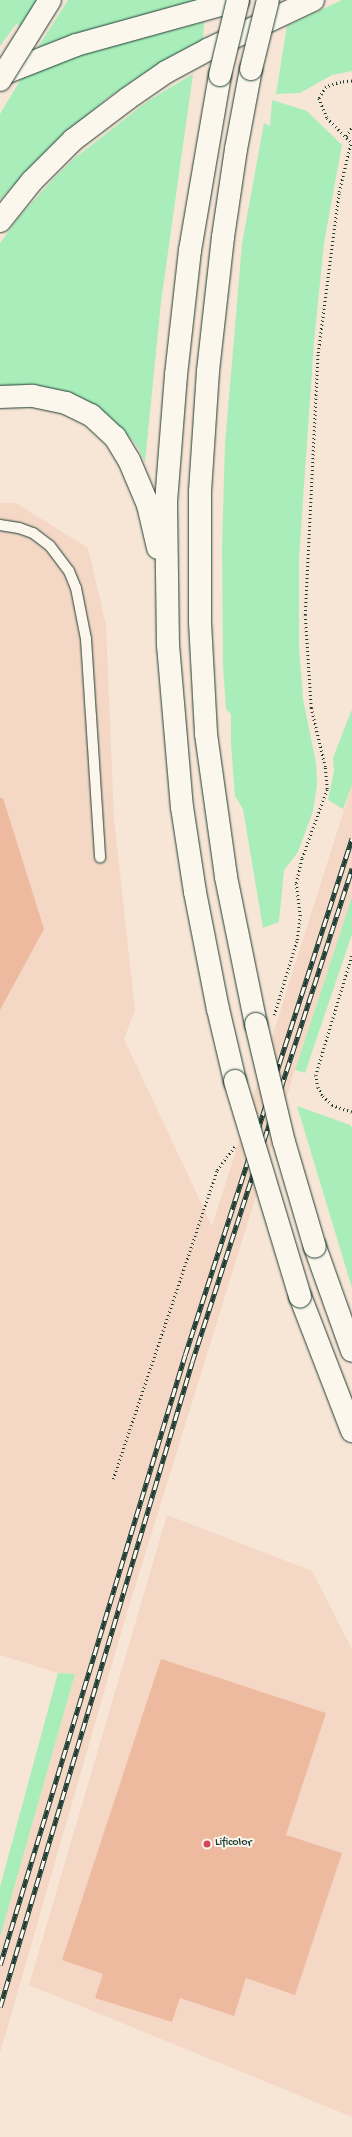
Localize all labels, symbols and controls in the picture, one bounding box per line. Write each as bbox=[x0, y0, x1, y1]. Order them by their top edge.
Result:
place label: Lificolor bbox=[215, 1837, 252, 1851]
marker: Lificolor bbox=[202, 1839, 212, 1849]

